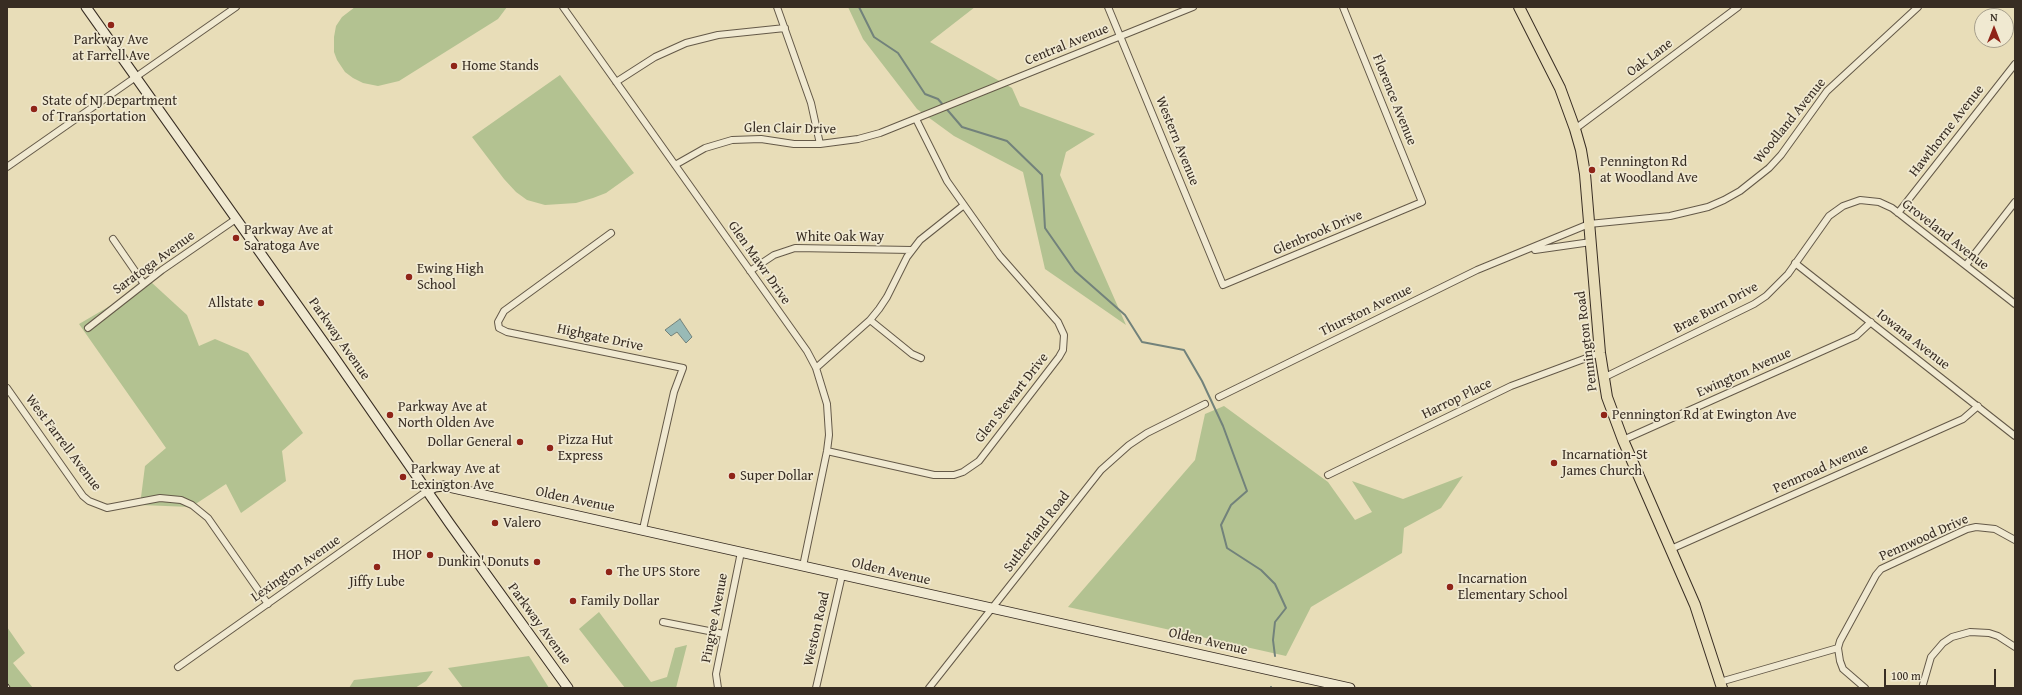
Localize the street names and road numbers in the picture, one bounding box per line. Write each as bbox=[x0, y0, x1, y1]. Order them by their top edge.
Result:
street label: Central Avenue bbox=[1022, 20, 1112, 70]
street label: Oak Lane bbox=[1624, 35, 1676, 81]
street label: Florence Avenue bbox=[1368, 52, 1420, 148]
street label: Woodland Avenue bbox=[1750, 75, 1830, 167]
street label: Hawthorne Avenue bbox=[1906, 82, 1988, 180]
street label: Western Avenue bbox=[1151, 94, 1203, 188]
street label: Glen Clair Drive bbox=[744, 120, 836, 138]
street label: Groveland Avenue bbox=[1898, 196, 1992, 274]
street label: Glenbrook Drive bbox=[1271, 207, 1365, 259]
street label: Glen Mawr Drive bbox=[724, 218, 794, 308]
street label: Saratoga Avenue bbox=[110, 228, 198, 298]
street label: White Oak Way bbox=[796, 229, 884, 245]
street label: Brae Burn Drive bbox=[1671, 279, 1761, 337]
street label: Thurston Avenue bbox=[1317, 281, 1415, 341]
street label: Pennington Road bbox=[1573, 290, 1601, 392]
street label: Parkway Avenue bbox=[304, 295, 374, 383]
street label: Iowana Avenue bbox=[1873, 306, 1953, 374]
street label: Highgate Drive bbox=[555, 321, 645, 355]
street label: Ewington Avenue bbox=[1694, 345, 1794, 401]
street label: Glen Stewart Drive bbox=[972, 350, 1052, 446]
street label: Harrop Place bbox=[1419, 375, 1495, 423]
street label: West Farrell Avenue bbox=[21, 392, 105, 494]
street label: Pennroad Avenue bbox=[1771, 440, 1871, 498]
street label: Olden Avenue bbox=[534, 483, 616, 517]
street label: Sutherland Road bbox=[1000, 488, 1074, 576]
street label: Pennwood Drive bbox=[1877, 511, 1971, 565]
street label: Lexington Avenue bbox=[248, 532, 344, 606]
street label: Olden Avenue bbox=[850, 555, 932, 589]
street label: Pingree Avenue bbox=[698, 572, 732, 664]
street label: Parkway Avenue bbox=[504, 580, 574, 668]
street label: Weston Road bbox=[800, 590, 834, 668]
street label: Olden Avenue bbox=[1167, 625, 1249, 659]

